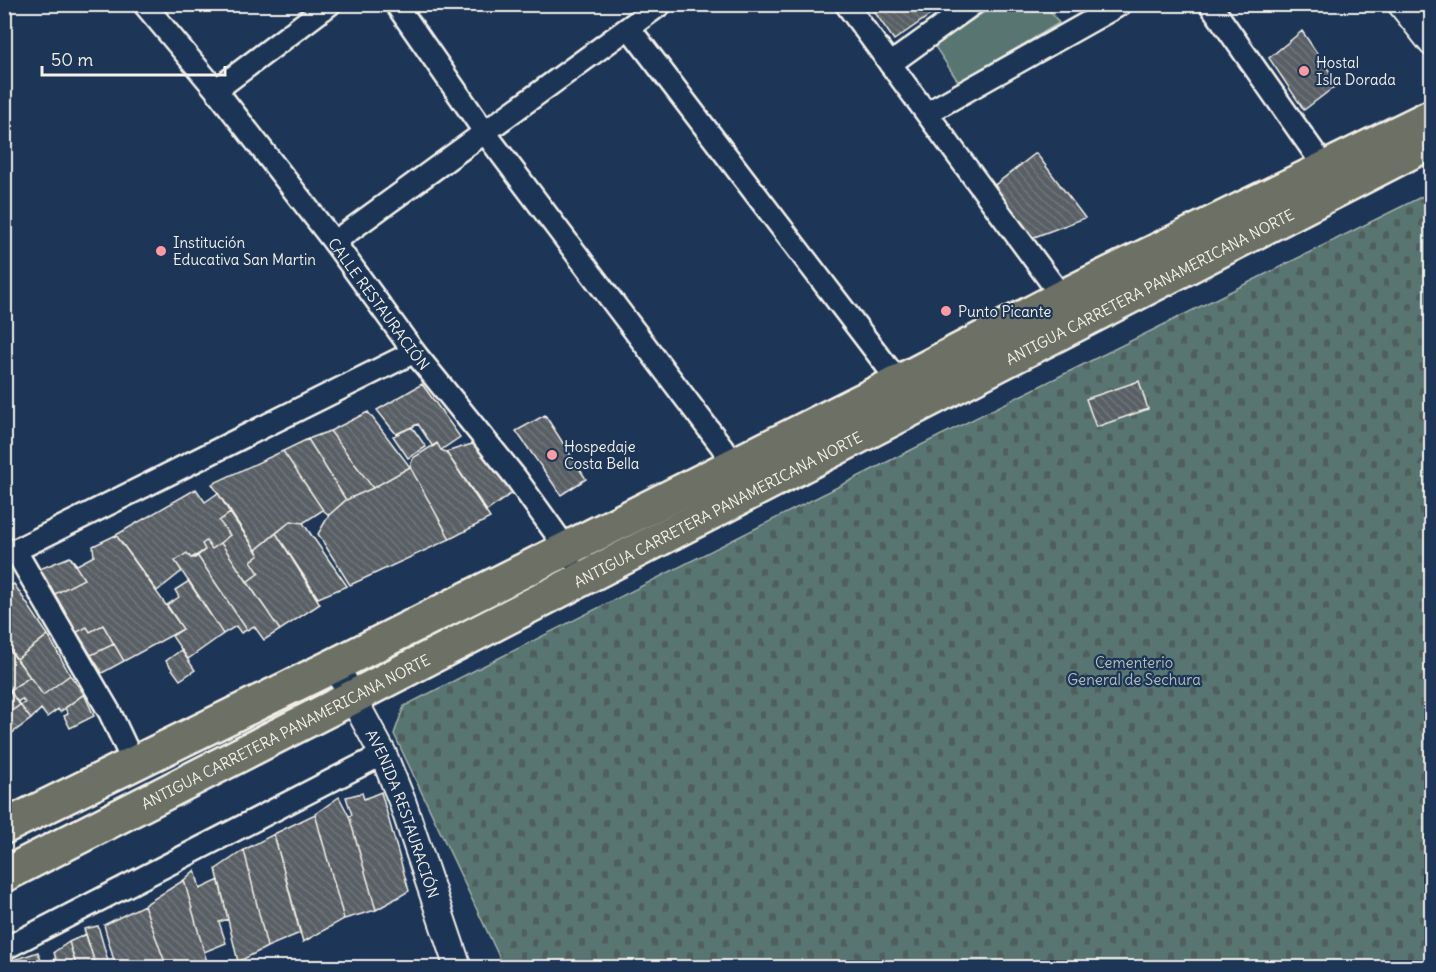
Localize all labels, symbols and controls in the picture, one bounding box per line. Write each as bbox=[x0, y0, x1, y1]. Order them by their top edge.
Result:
scale bar bbox=[42, 39, 225, 77]
text: 50 m bbox=[51, 48, 93, 71]
place label: Hostal Isla Dorada bbox=[1316, 53, 1396, 89]
marker: Hostal Isla Dorada bbox=[1297, 64, 1311, 78]
street label: ANTIGUA CARRETERA PANAMERICANA NORTE bbox=[1002, 204, 1297, 369]
place label: Institución Educativa San Martin bbox=[173, 233, 316, 269]
street label: CALLE RESTAURACIÓN bbox=[324, 234, 434, 374]
marker: Institución Educativa San Martin bbox=[154, 244, 168, 258]
place label: Punto Picante bbox=[958, 302, 1051, 321]
marker: Punto Picante bbox=[939, 304, 953, 318]
street label: ANTIGUA CARRETERA PANAMERICANA NORTE bbox=[570, 427, 865, 591]
place label: Hospedaje Costa Bella bbox=[564, 437, 640, 473]
marker: Hospedaje Costa Bella bbox=[545, 448, 559, 462]
street label: ANTIGUA CARRETERA PANAMERICANA NORTE bbox=[138, 650, 433, 813]
park label: Cementerio General de Sechura bbox=[1067, 653, 1201, 689]
street label: AVENIDA RESTAURACIÓN bbox=[362, 726, 443, 901]

